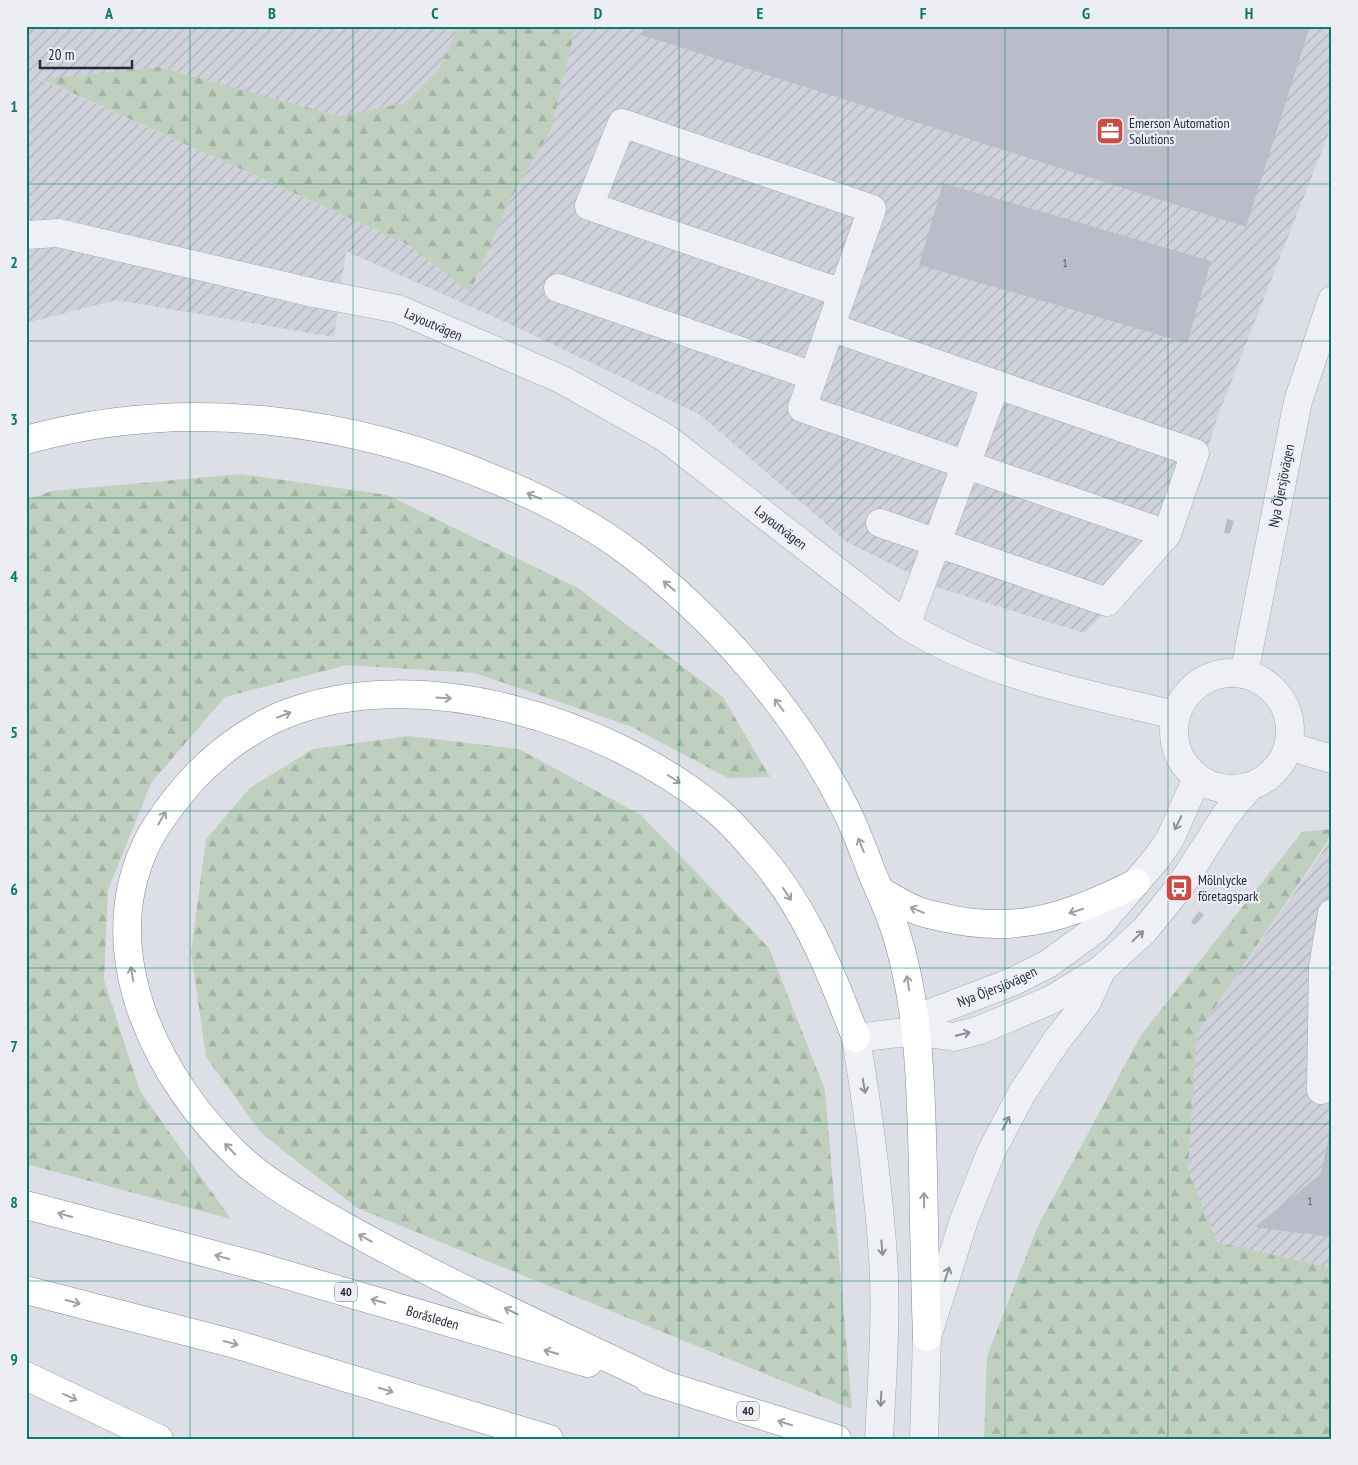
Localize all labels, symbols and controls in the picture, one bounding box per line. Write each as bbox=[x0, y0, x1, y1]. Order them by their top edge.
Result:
text: A bbox=[104, 3, 114, 23]
text: B bbox=[268, 3, 276, 23]
text: C bbox=[431, 3, 439, 23]
text: D bbox=[594, 3, 603, 23]
text: E bbox=[757, 3, 764, 23]
text: F bbox=[920, 3, 927, 23]
text: G bbox=[1082, 3, 1090, 23]
text: H bbox=[1245, 3, 1253, 23]
scale bar bbox=[40, 38, 132, 70]
text: 20 m bbox=[48, 45, 74, 64]
text: 1 bbox=[10, 96, 18, 116]
place label: Emerson Automation Solutions bbox=[1129, 114, 1230, 148]
office icon: Emerson Automation Solutions bbox=[1095, 116, 1125, 146]
text: 2 bbox=[10, 252, 18, 272]
house number: 1 bbox=[1063, 256, 1068, 270]
street label: Layoutvägen bbox=[402, 304, 465, 345]
text: 3 bbox=[10, 409, 18, 429]
street label: Nya Öjersjövägen bbox=[1264, 442, 1298, 529]
one-way arrow bbox=[527, 491, 542, 500]
street label: Layoutvägen bbox=[751, 502, 811, 554]
text: 4 bbox=[10, 566, 18, 586]
one-way arrow bbox=[663, 581, 676, 592]
one-way arrow bbox=[436, 693, 452, 702]
one-way arrow bbox=[774, 698, 784, 712]
one-way arrow bbox=[276, 710, 291, 720]
text: 5 bbox=[10, 722, 18, 742]
one-way arrow bbox=[666, 775, 680, 785]
one-way arrow bbox=[157, 812, 167, 826]
one-way arrow bbox=[1173, 815, 1182, 830]
one-way arrow bbox=[856, 838, 865, 853]
place label: Mölnlycke företagspark bbox=[1198, 871, 1259, 905]
bus stop icon: Mölnlycke företagspark bbox=[1164, 873, 1194, 903]
text: 6 bbox=[10, 879, 18, 899]
one-way arrow bbox=[782, 886, 792, 900]
one-way arrow bbox=[910, 904, 925, 914]
one-way arrow bbox=[1069, 907, 1084, 916]
one-way arrow bbox=[1132, 930, 1144, 942]
street label: Nya Öjersjövägen bbox=[955, 962, 1040, 1011]
one-way arrow bbox=[126, 966, 136, 982]
one-way arrow bbox=[902, 975, 912, 991]
one-way arrow bbox=[955, 1029, 971, 1039]
text: 7 bbox=[10, 1036, 18, 1056]
one-way arrow bbox=[860, 1078, 870, 1094]
one-way arrow bbox=[1002, 1116, 1012, 1131]
one-way arrow bbox=[224, 1142, 236, 1155]
text: 8 bbox=[10, 1192, 18, 1212]
one-way arrow bbox=[919, 1193, 929, 1209]
house number: 1 bbox=[1308, 1194, 1313, 1208]
one-way arrow bbox=[57, 1210, 73, 1220]
one-way arrow bbox=[358, 1233, 373, 1243]
one-way arrow bbox=[877, 1239, 887, 1255]
one-way arrow bbox=[214, 1252, 230, 1261]
one-way arrow bbox=[942, 1266, 952, 1282]
road number: 40 bbox=[335, 1282, 357, 1301]
one-way arrow bbox=[371, 1296, 387, 1306]
one-way arrow bbox=[65, 1298, 81, 1307]
street label: Boråsleden bbox=[404, 1301, 461, 1334]
one-way arrow bbox=[503, 1306, 518, 1316]
one-way arrow bbox=[222, 1339, 238, 1349]
one-way arrow bbox=[543, 1346, 559, 1356]
text: 9 bbox=[10, 1349, 18, 1369]
one-way arrow bbox=[378, 1385, 394, 1395]
one-way arrow bbox=[877, 1391, 886, 1407]
one-way arrow bbox=[62, 1393, 77, 1402]
road number: 40 bbox=[737, 1402, 759, 1420]
one-way arrow bbox=[777, 1417, 793, 1427]

